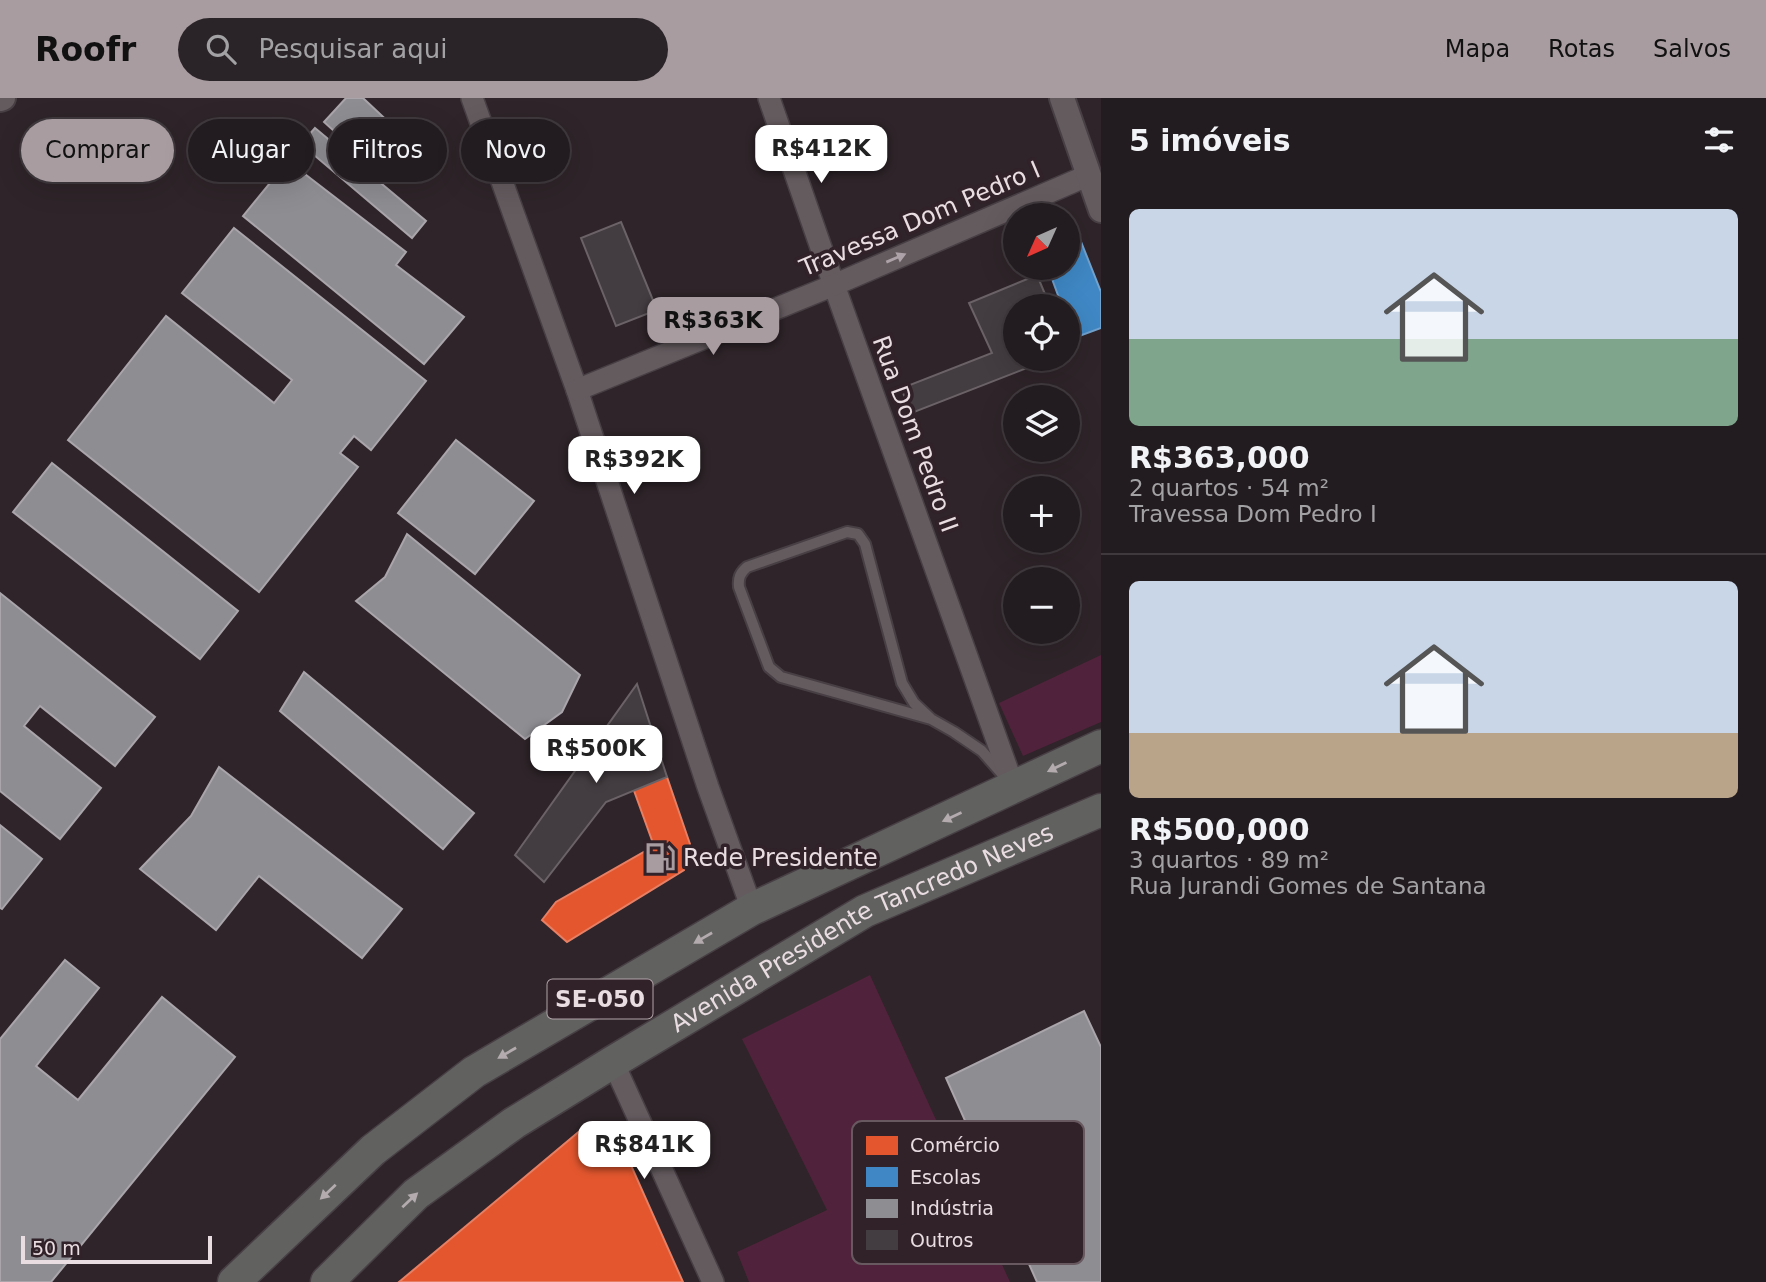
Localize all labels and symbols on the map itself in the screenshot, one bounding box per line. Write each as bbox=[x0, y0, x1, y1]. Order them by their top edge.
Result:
pin: R$412K bbox=[764, 126, 878, 185]
street label: Travessa Dom Pedro I bbox=[795, 156, 1044, 283]
north arrow bbox=[1003, 203, 1080, 280]
one-way arrow bbox=[886, 252, 906, 264]
pin: R$363K bbox=[656, 298, 770, 357]
street label: Rua Dom Pedro II bbox=[866, 332, 964, 536]
pin: R$392K bbox=[577, 436, 691, 496]
pin: R$500K bbox=[539, 726, 653, 785]
one-way arrow bbox=[1047, 761, 1067, 772]
one-way arrow bbox=[942, 811, 962, 822]
street label: Avenida Presidente Tancredo Neves bbox=[666, 818, 1058, 1038]
fuel station icon: Rede Presidente bbox=[643, 841, 677, 875]
place label: Rede Presidente bbox=[683, 844, 878, 872]
one-way arrow bbox=[694, 931, 713, 944]
road number: SE-050 bbox=[548, 980, 652, 1018]
one-way arrow bbox=[498, 1047, 517, 1059]
legend bbox=[852, 1121, 1084, 1264]
pin: R$841K bbox=[587, 1122, 701, 1181]
text: Comércio bbox=[910, 1134, 1000, 1156]
text: Escolas bbox=[910, 1166, 981, 1188]
one-way arrow bbox=[320, 1184, 337, 1200]
one-way arrow bbox=[401, 1192, 419, 1208]
text: Indústria bbox=[910, 1197, 994, 1219]
text: Outros bbox=[910, 1229, 973, 1251]
scale bar bbox=[21, 1233, 212, 1265]

